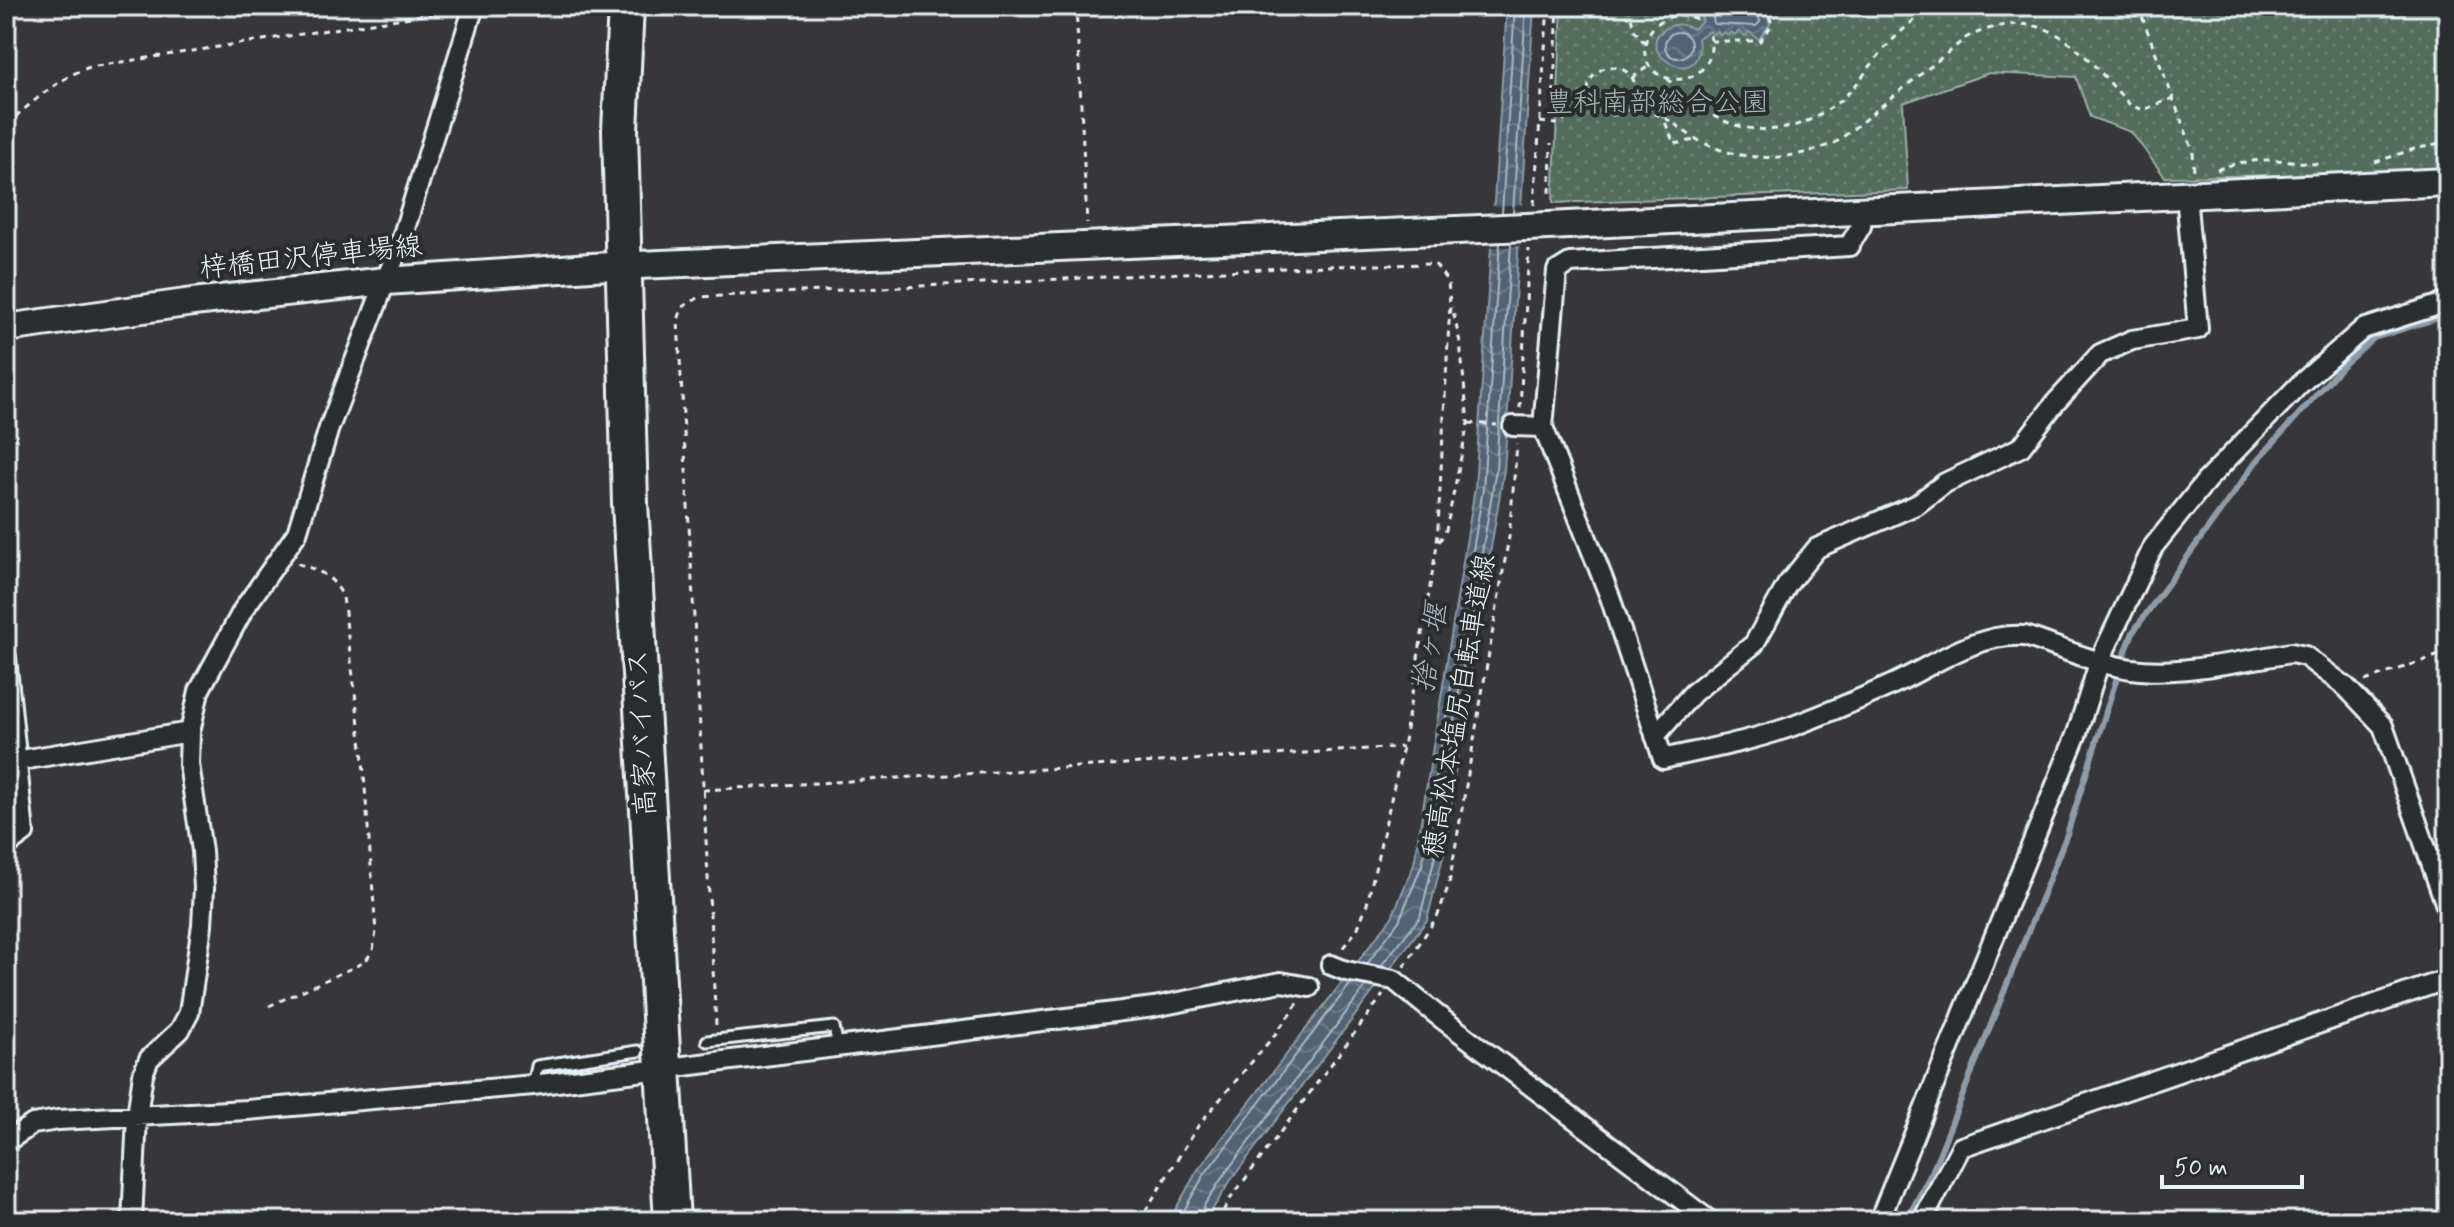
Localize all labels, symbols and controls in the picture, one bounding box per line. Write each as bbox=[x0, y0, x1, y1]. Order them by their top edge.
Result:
park label: 豊科南部総合公園 bbox=[1545, 85, 1769, 122]
street label: 梓橋田沢停車場線 bbox=[198, 228, 424, 288]
street label: 穂高松本塩尻自転車道線 bbox=[1415, 551, 1505, 861]
water label: 捨ヶ堰 bbox=[1405, 598, 1458, 695]
street label: 高家バイパス bbox=[620, 648, 666, 818]
scale bar bbox=[2162, 1139, 2302, 1189]
text: 50 m bbox=[2174, 1153, 2228, 1184]

